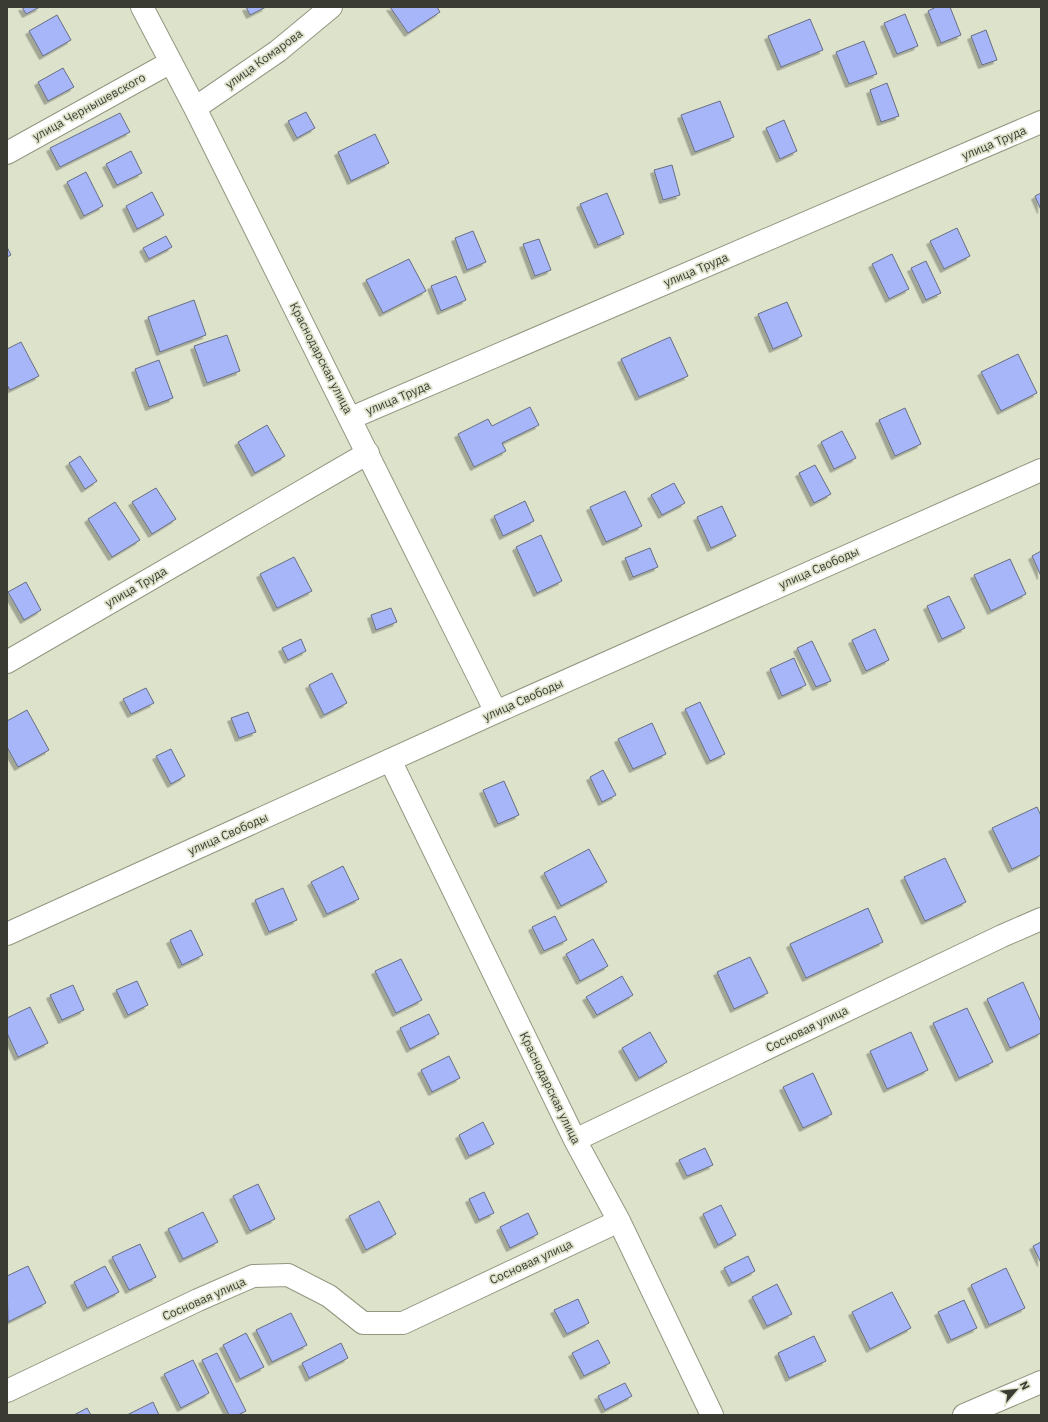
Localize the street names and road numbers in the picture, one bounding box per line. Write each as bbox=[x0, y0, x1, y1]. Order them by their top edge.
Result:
street label: улица Комарова bbox=[222, 25, 306, 92]
street label: улица Чернышевского bbox=[30, 69, 148, 144]
street label: улица Труда bbox=[959, 122, 1029, 163]
street label: улица Труда bbox=[661, 249, 731, 290]
street label: Краснодарская улица bbox=[287, 300, 356, 417]
street label: улица Труда bbox=[363, 377, 433, 418]
street label: улица Свободы bbox=[776, 543, 861, 592]
street label: улица Труда bbox=[102, 563, 170, 610]
street label: улица Свободы bbox=[480, 675, 565, 724]
street label: улица Свободы bbox=[185, 809, 270, 858]
street label: Сосновая улица bbox=[763, 1002, 851, 1055]
street label: Краснодарская улица bbox=[517, 1029, 584, 1147]
street label: Сосновая улица bbox=[487, 1236, 575, 1287]
street label: Сосновая улица bbox=[160, 1273, 248, 1324]

